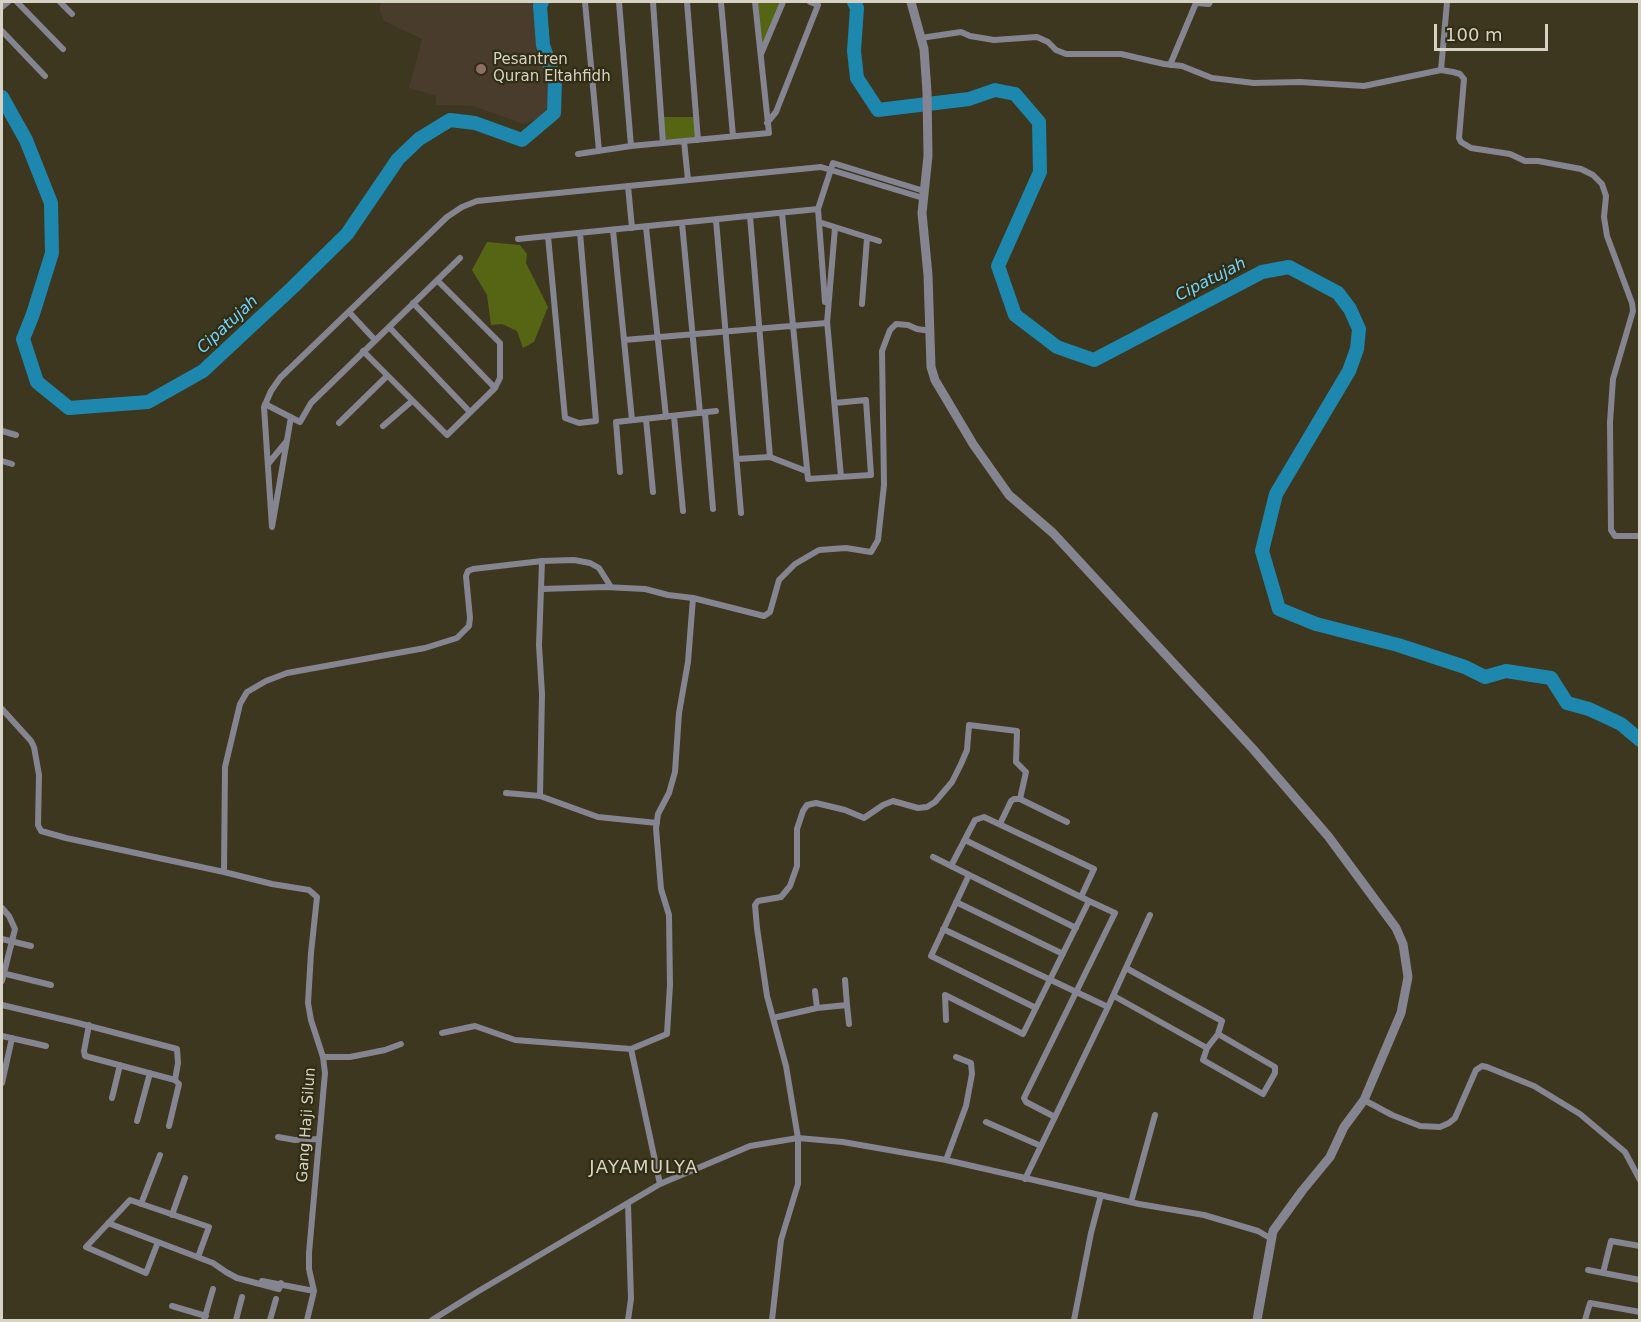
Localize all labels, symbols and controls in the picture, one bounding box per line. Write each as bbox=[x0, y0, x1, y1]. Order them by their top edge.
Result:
scale bar bbox=[1437, 12, 1551, 50]
text: 100 m bbox=[1445, 24, 1503, 45]
place label: Pesantren Quran Eltahfidh bbox=[493, 51, 611, 86]
marker: Pesantren Quran Eltahfidh bbox=[474, 62, 488, 76]
water label: Cipatujah bbox=[1173, 254, 1249, 306]
water label: Cipatujah bbox=[194, 292, 262, 358]
street label: Gang Haji Silun bbox=[294, 1067, 320, 1183]
district label: JAYAMULYA bbox=[589, 1157, 699, 1179]

